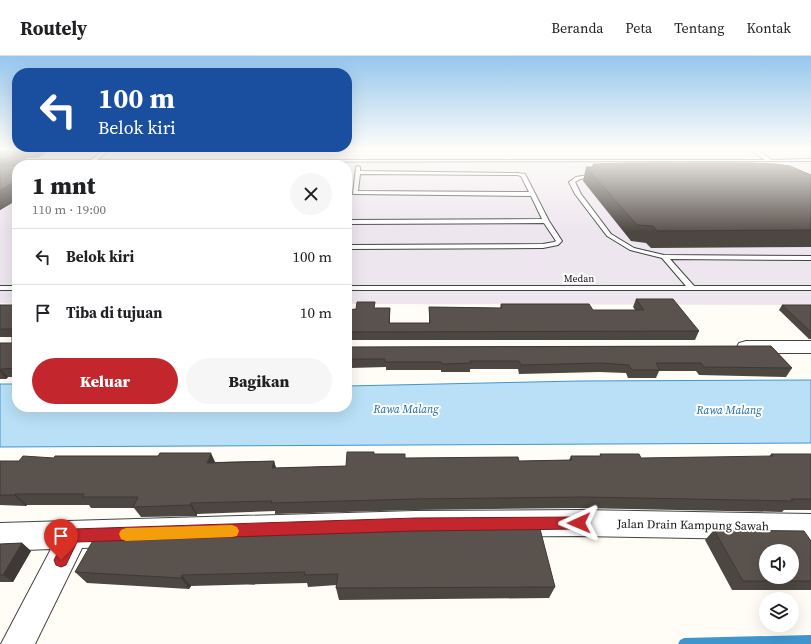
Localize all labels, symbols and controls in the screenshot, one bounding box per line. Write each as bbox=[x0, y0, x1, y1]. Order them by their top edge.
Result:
text: Routely bbox=[20, 15, 87, 41]
text: Beranda bbox=[551, 18, 603, 38]
text: Peta bbox=[625, 18, 652, 38]
text: Tentang bbox=[674, 18, 725, 38]
text: Kontak bbox=[747, 18, 791, 38]
text: 100 m bbox=[98, 79, 175, 117]
icon: left bbox=[32, 84, 84, 136]
text: Belok kiri bbox=[98, 115, 176, 140]
text: 1 mnt bbox=[32, 169, 96, 202]
button: close bbox=[290, 173, 332, 215]
text: 110 m · 19:00 bbox=[32, 201, 106, 218]
icon: left bbox=[32, 246, 54, 268]
text: Belok kiri bbox=[66, 246, 134, 267]
text: 100 m bbox=[292, 246, 332, 267]
street label: Medan bbox=[564, 272, 594, 285]
icon: arrive bbox=[32, 302, 54, 324]
text: Tiba di tujuan bbox=[66, 302, 162, 323]
text: 10 m bbox=[300, 302, 332, 323]
button: Keluar bbox=[32, 358, 178, 404]
button: Bagikan bbox=[186, 358, 332, 404]
water label: Rawa Malang bbox=[373, 402, 439, 417]
water label: Rawa Malang bbox=[696, 403, 762, 418]
position arrow bbox=[558, 502, 600, 544]
street label: Jalan Drain Kampung Sawah bbox=[616, 516, 769, 534]
pin bbox=[44, 519, 78, 560]
icon: arrive bbox=[50, 525, 72, 547]
map controls bbox=[759, 544, 799, 632]
button: sound bbox=[759, 544, 799, 584]
button: layers bbox=[759, 592, 799, 632]

